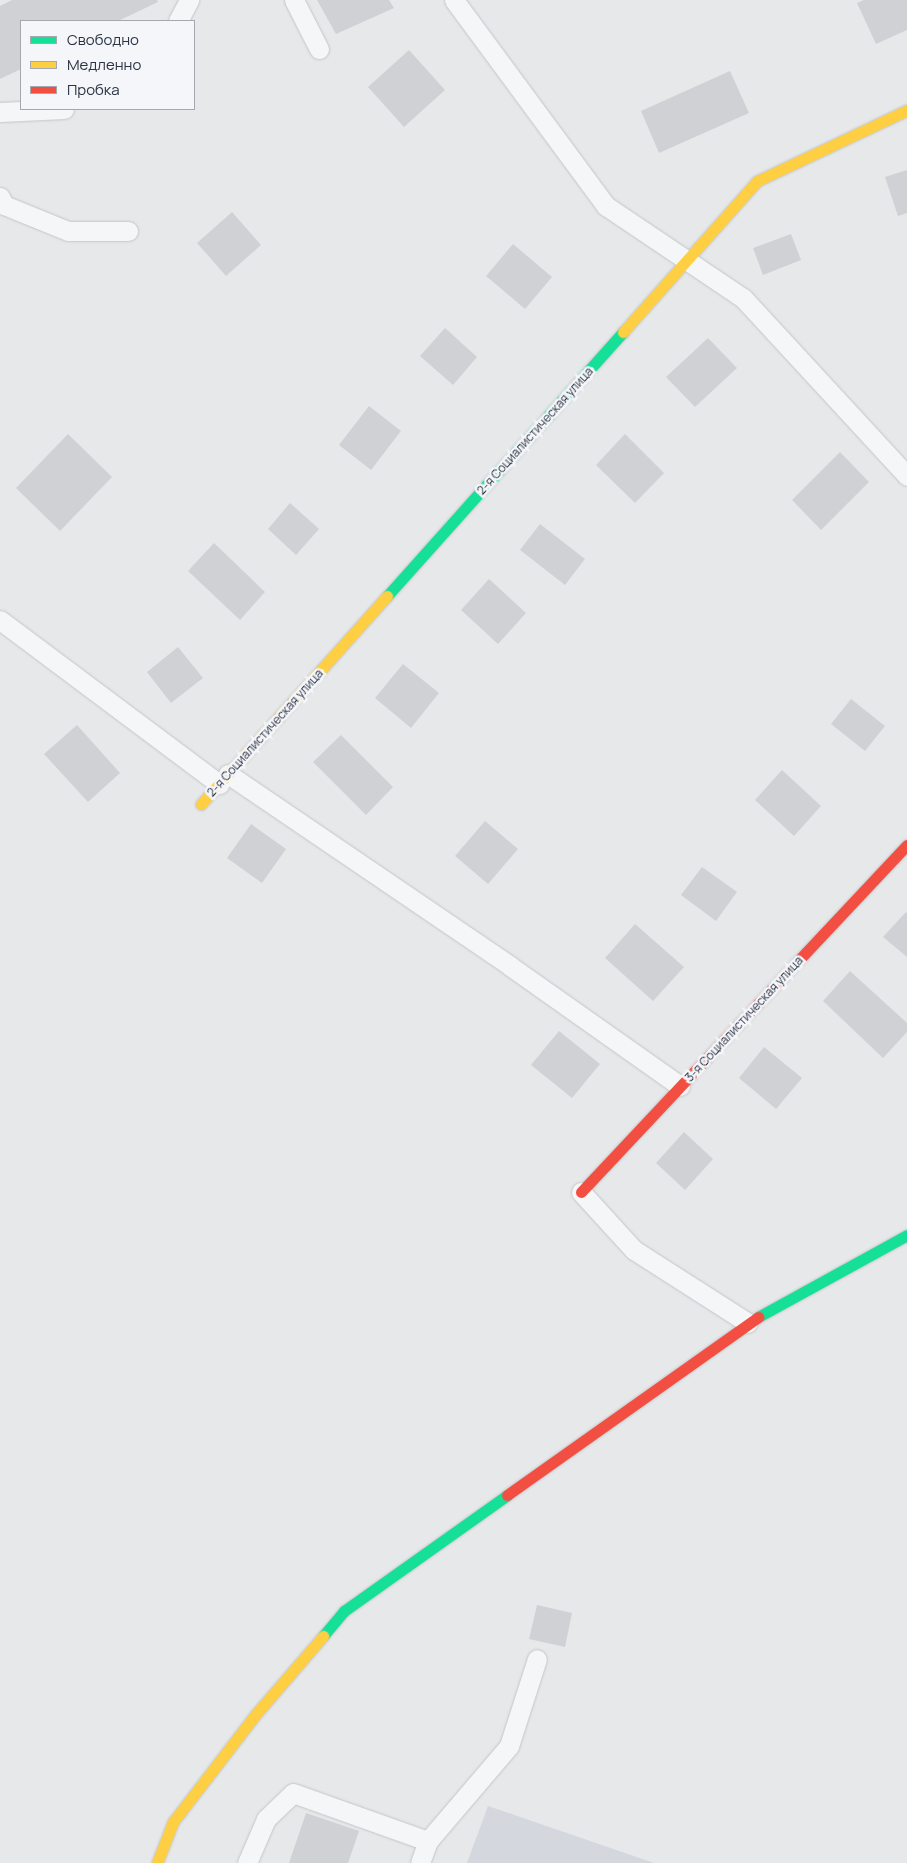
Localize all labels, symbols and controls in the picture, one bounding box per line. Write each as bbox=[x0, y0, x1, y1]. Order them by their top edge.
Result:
legend bbox=[20, 20, 195, 110]
text: Свободно bbox=[67, 29, 139, 50]
text: Медленно bbox=[67, 54, 141, 75]
text: Пробка bbox=[67, 79, 120, 100]
street label: 2-я Социалистическая улица bbox=[474, 364, 596, 498]
street label: 2-я Социалистическая улица bbox=[204, 666, 326, 800]
street label: 3-я Социалистическая улица bbox=[682, 953, 806, 1085]

